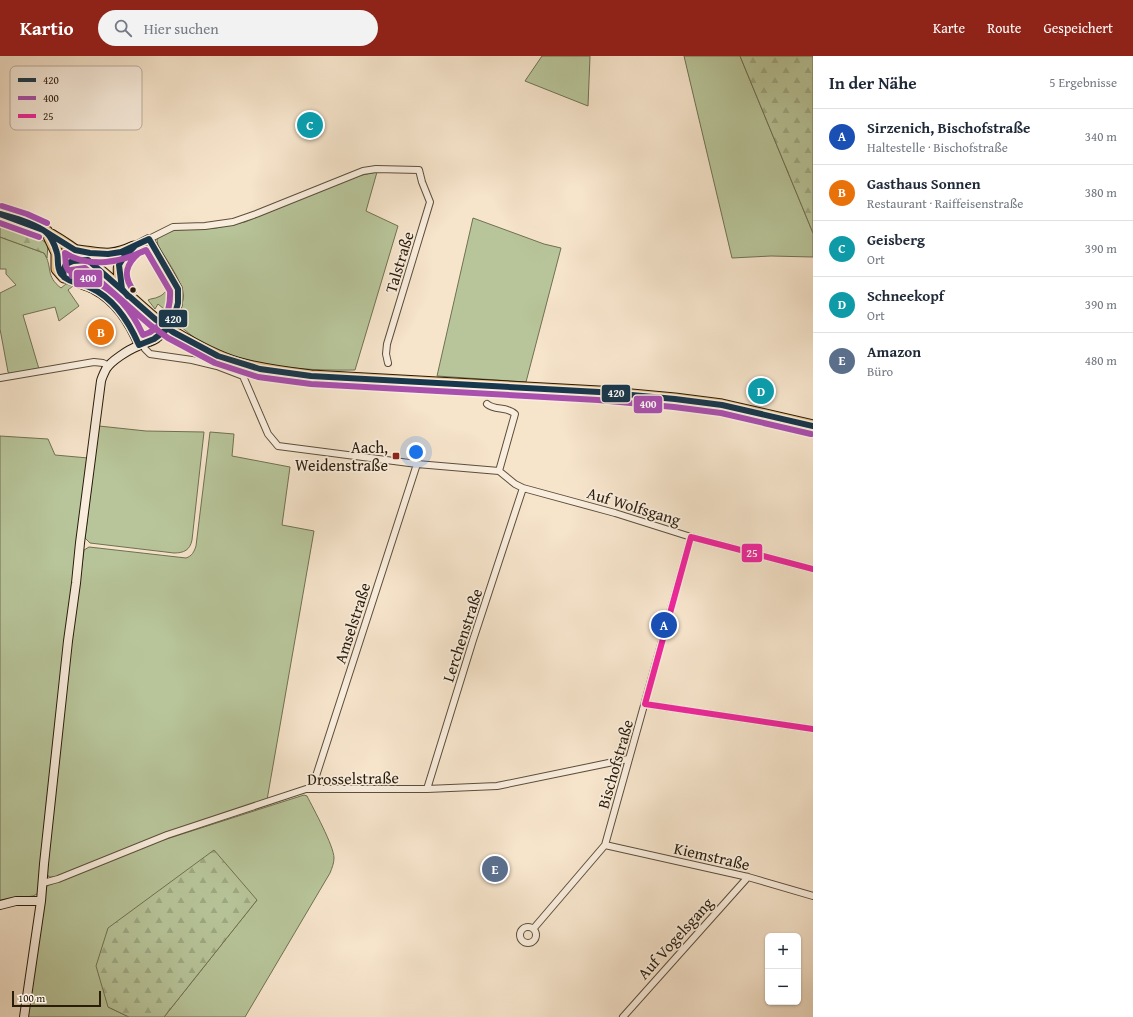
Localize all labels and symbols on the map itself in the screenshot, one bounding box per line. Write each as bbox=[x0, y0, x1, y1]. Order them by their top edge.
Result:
legend bbox=[10, 66, 142, 130]
text: 420 bbox=[43, 72, 59, 88]
text: 400 bbox=[43, 90, 59, 106]
text: 25 bbox=[43, 108, 54, 124]
pin: C bbox=[297, 110, 323, 140]
street label: Talstraße bbox=[378, 228, 420, 296]
line badge: 400 bbox=[73, 269, 103, 288]
text: 400 bbox=[79, 270, 97, 286]
unlabelled marker bbox=[128, 285, 138, 295]
line badge: 420 bbox=[158, 309, 188, 328]
text: 420 bbox=[164, 311, 182, 327]
pin: B bbox=[88, 317, 114, 347]
pin: D bbox=[748, 376, 774, 406]
line badge: 420 bbox=[601, 384, 631, 403]
text: 420 bbox=[607, 385, 625, 401]
line badge: 400 bbox=[633, 395, 663, 414]
text: 400 bbox=[639, 396, 657, 412]
place label: Aach, Weidenstraße bbox=[295, 435, 388, 477]
your location bbox=[406, 442, 426, 462]
marker: Aach, Weidenstraße bbox=[391, 451, 401, 461]
street label: Auf Wolfsgang bbox=[584, 480, 684, 532]
line badge: 25 bbox=[741, 543, 763, 563]
text: 25 bbox=[746, 545, 758, 561]
street label: Amselstraße bbox=[328, 579, 376, 667]
street label: Lerchenstraße bbox=[436, 585, 488, 685]
pin: A bbox=[651, 610, 677, 640]
street label: Bischofstraße bbox=[591, 717, 639, 811]
street label: Drosselstraße bbox=[307, 765, 399, 791]
street label: Kiemstraße bbox=[672, 836, 752, 876]
pin: E bbox=[482, 854, 508, 884]
street label: Auf Vogelsgang bbox=[631, 891, 719, 984]
scale bar bbox=[12, 989, 101, 1008]

